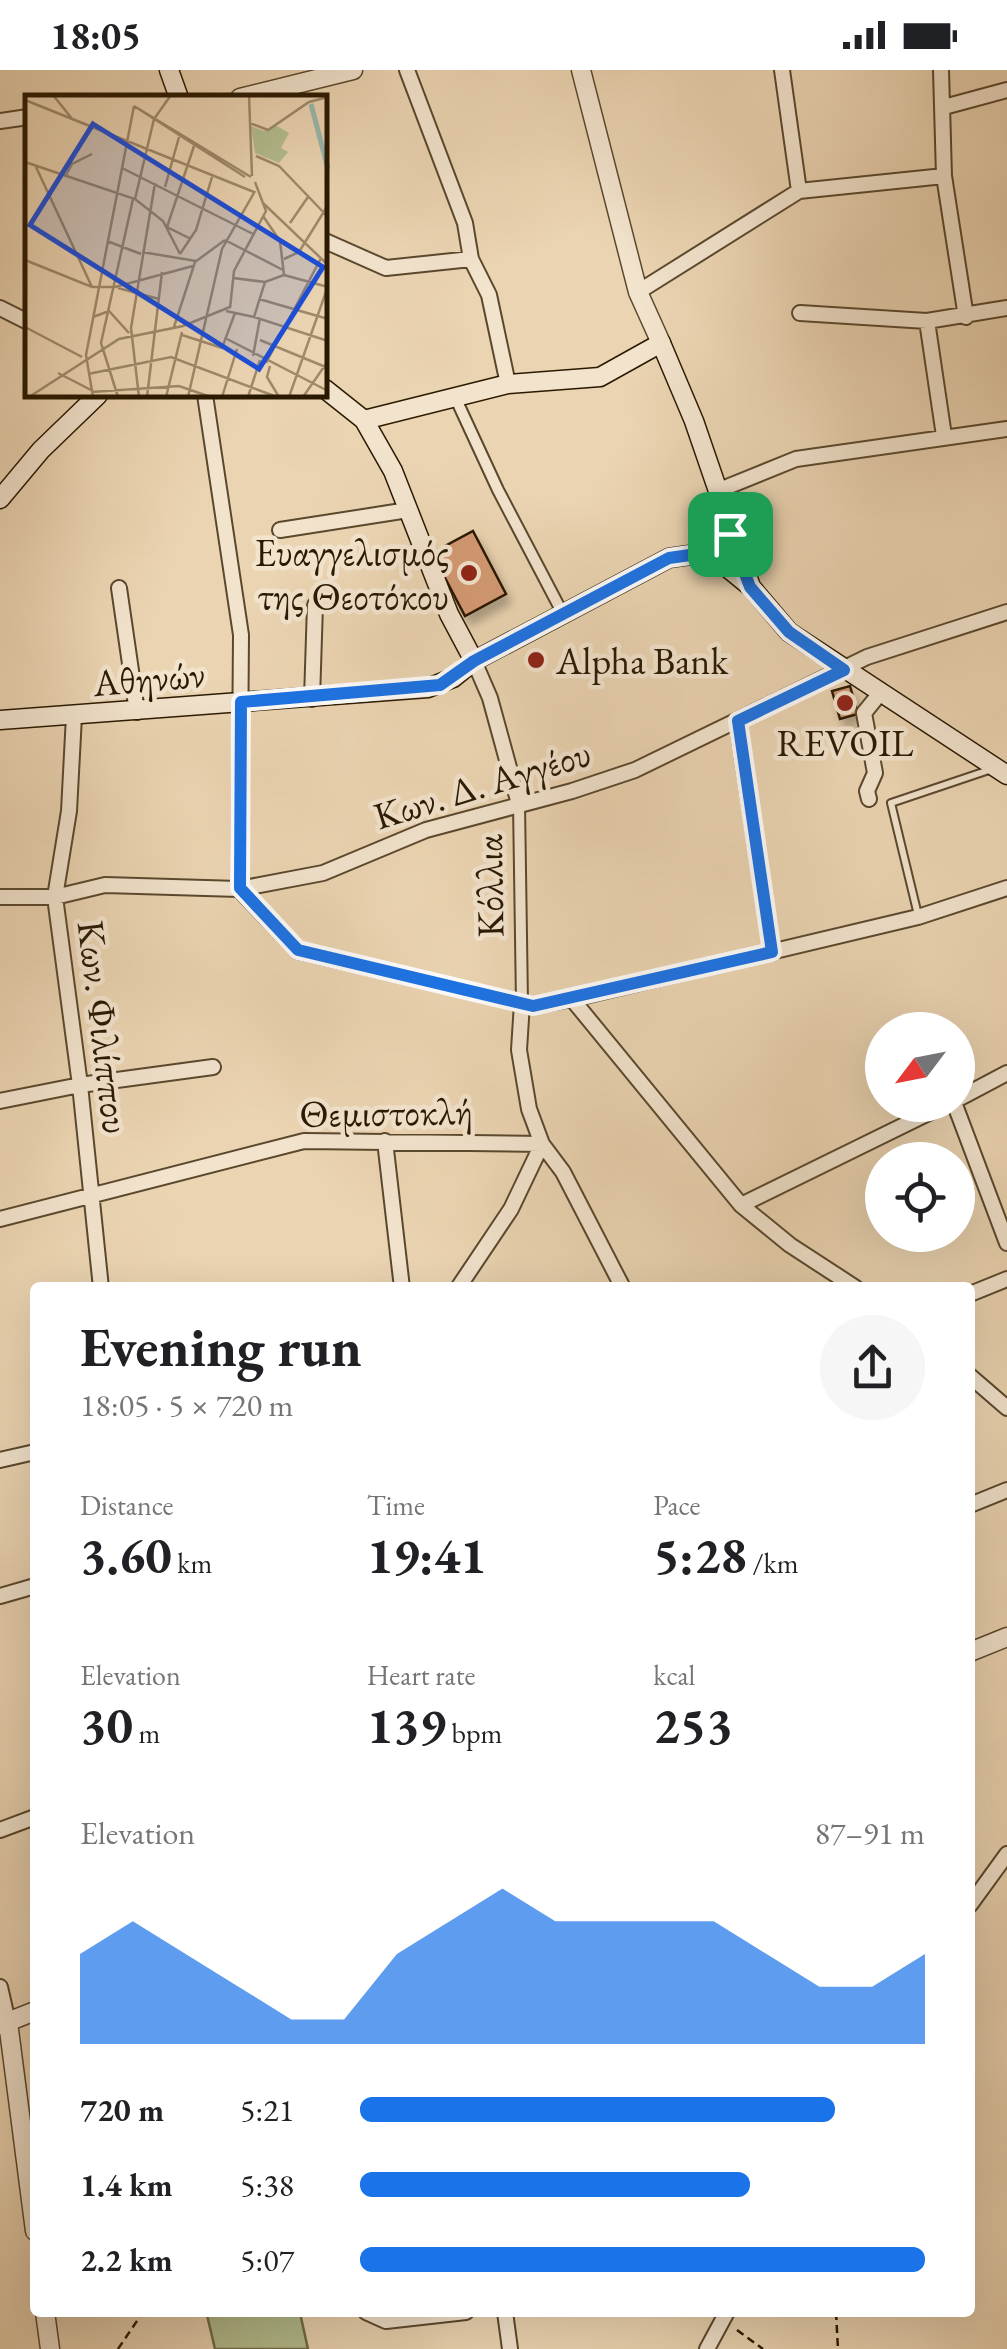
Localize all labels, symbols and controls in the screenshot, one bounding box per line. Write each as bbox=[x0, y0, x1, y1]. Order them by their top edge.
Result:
text: 18:05 bbox=[50, 11, 141, 60]
inset map bbox=[25, 95, 328, 398]
pin bbox=[688, 492, 773, 577]
icon: arrive bbox=[703, 507, 758, 562]
place label: Ευαγγελισμός της Θεοτόκου bbox=[255, 527, 449, 620]
marker: Ευαγγελισμός της Θεοτόκου bbox=[458, 562, 480, 584]
place label: Alpha Bank bbox=[555, 636, 729, 685]
street label: Αθηνών bbox=[90, 649, 207, 707]
marker: Alpha Bank bbox=[525, 649, 547, 671]
marker: REVOIL bbox=[834, 692, 856, 714]
place label: REVOIL bbox=[777, 718, 913, 767]
street label: Κων. Δ. Αγγέου bbox=[368, 728, 596, 840]
street label: Κόλλια bbox=[464, 833, 514, 938]
street label: Κων. Φιλίππου bbox=[67, 918, 141, 1136]
north arrow bbox=[865, 1012, 975, 1122]
map controls bbox=[865, 1012, 975, 1252]
street label: Θεμιστοκλή bbox=[299, 1086, 473, 1138]
button: locate bbox=[865, 1142, 975, 1252]
text: Evening run bbox=[80, 1311, 362, 1382]
button: share bbox=[820, 1315, 925, 1420]
text: 18:05 · 5 × 720 m bbox=[80, 1384, 293, 1426]
text: Distance bbox=[80, 1487, 174, 1523]
text: Time bbox=[367, 1487, 425, 1523]
text: Pace bbox=[653, 1487, 700, 1523]
text: 3.60 bbox=[80, 1523, 172, 1588]
text: 19:41 bbox=[367, 1523, 487, 1588]
text: 5:28 bbox=[653, 1523, 747, 1588]
text: km bbox=[172, 1545, 212, 1581]
text: /km bbox=[747, 1545, 798, 1581]
text: Elevation bbox=[80, 1657, 181, 1693]
text: Heart rate bbox=[367, 1657, 475, 1693]
text: kcal bbox=[653, 1657, 695, 1693]
text: 30 bbox=[80, 1693, 133, 1758]
text: 139 bbox=[367, 1693, 446, 1758]
text: 253 bbox=[653, 1693, 733, 1758]
text: m bbox=[133, 1715, 160, 1751]
text: bpm bbox=[446, 1715, 502, 1751]
text: Elevation bbox=[80, 1812, 195, 1854]
text: 87–91 m bbox=[815, 1812, 925, 1854]
text: 720 m bbox=[80, 2089, 164, 2131]
text: 5:21 bbox=[240, 2089, 294, 2131]
text: 1.4 km bbox=[80, 2164, 173, 2206]
text: 5:38 bbox=[240, 2164, 294, 2206]
text: 2.2 km bbox=[80, 2239, 173, 2281]
text: 5:07 bbox=[240, 2239, 294, 2281]

